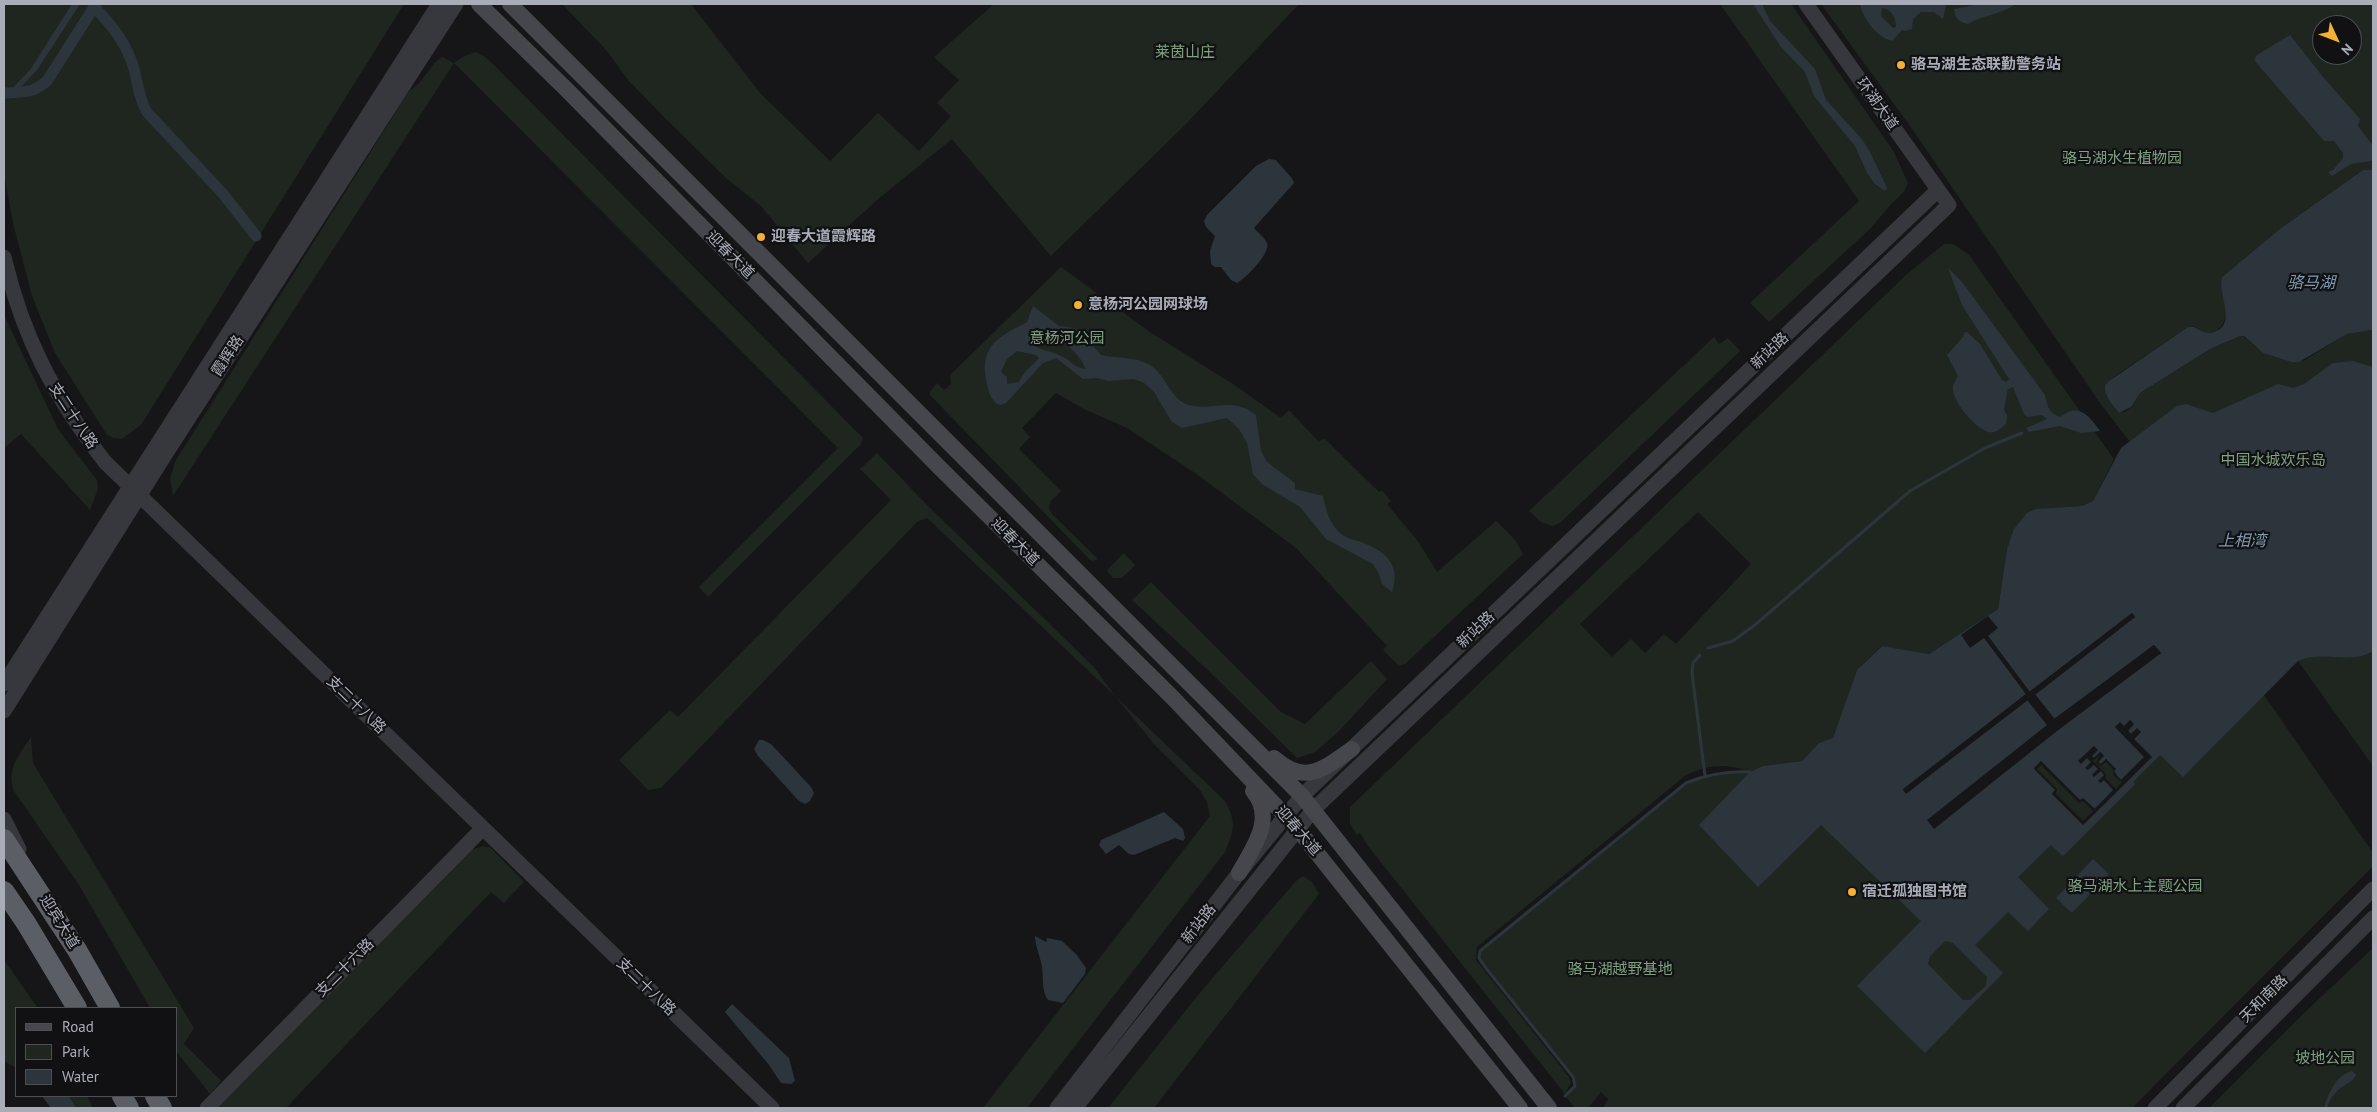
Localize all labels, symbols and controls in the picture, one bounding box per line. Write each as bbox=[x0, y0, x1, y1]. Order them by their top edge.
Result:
north arrow bbox=[2312, 15, 2362, 65]
text: N bbox=[2338, 40, 2357, 59]
park label: 莱茵山庄 bbox=[1155, 44, 1215, 62]
place label: 骆马湖生态联勤警务站 bbox=[1911, 56, 2061, 74]
marker: 骆马湖生态联勤警务站 bbox=[1895, 59, 1907, 71]
street label: 环湖大道 bbox=[1852, 74, 1902, 134]
park label: 骆马湖水生植物园 bbox=[2062, 150, 2182, 168]
street label: 迎春大道 bbox=[702, 227, 758, 283]
place label: 迎春大道霞辉路 bbox=[771, 228, 876, 246]
marker: 迎春大道霞辉路 bbox=[755, 231, 767, 243]
water label: 骆马湖 bbox=[2287, 273, 2335, 293]
place label: 意杨河公园网球场 bbox=[1088, 296, 1208, 314]
marker: 意杨河公园网球场 bbox=[1072, 299, 1084, 311]
street label: 新站路 bbox=[1748, 329, 1792, 373]
park label: 意杨河公园 bbox=[1030, 330, 1104, 348]
street label: 霞辉路 bbox=[208, 332, 248, 380]
street label: 支二十八路 bbox=[45, 380, 101, 452]
park label: 中国水城欢乐岛 bbox=[2221, 452, 2325, 470]
street label: 迎春大道 bbox=[987, 514, 1043, 570]
water label: 上相湾 bbox=[2218, 531, 2266, 551]
street label: 新站路 bbox=[1454, 608, 1498, 652]
street label: 支二十八路 bbox=[323, 672, 389, 738]
street label: 迎春大道 bbox=[1272, 802, 1324, 860]
park label: 骆马湖水上主题公园 bbox=[2068, 878, 2202, 896]
place label: 宿迁孤独图书馆 bbox=[1862, 883, 1967, 901]
marker: 宿迁孤独图书馆 bbox=[1846, 886, 1858, 898]
street label: 迎宾大道 bbox=[35, 892, 83, 952]
street label: 新站路 bbox=[1178, 901, 1220, 947]
street label: 支二十六路 bbox=[312, 935, 378, 1001]
street label: 支二十八路 bbox=[613, 954, 679, 1020]
park label: 骆马湖越野基地 bbox=[1568, 961, 1672, 979]
street label: 天和南路 bbox=[2236, 971, 2292, 1027]
legend bbox=[15, 1007, 178, 1097]
text: Road bbox=[62, 1017, 94, 1036]
text: Park bbox=[62, 1042, 90, 1061]
park label: 坡地公园 bbox=[2295, 1050, 2355, 1068]
text: Water bbox=[62, 1067, 99, 1086]

